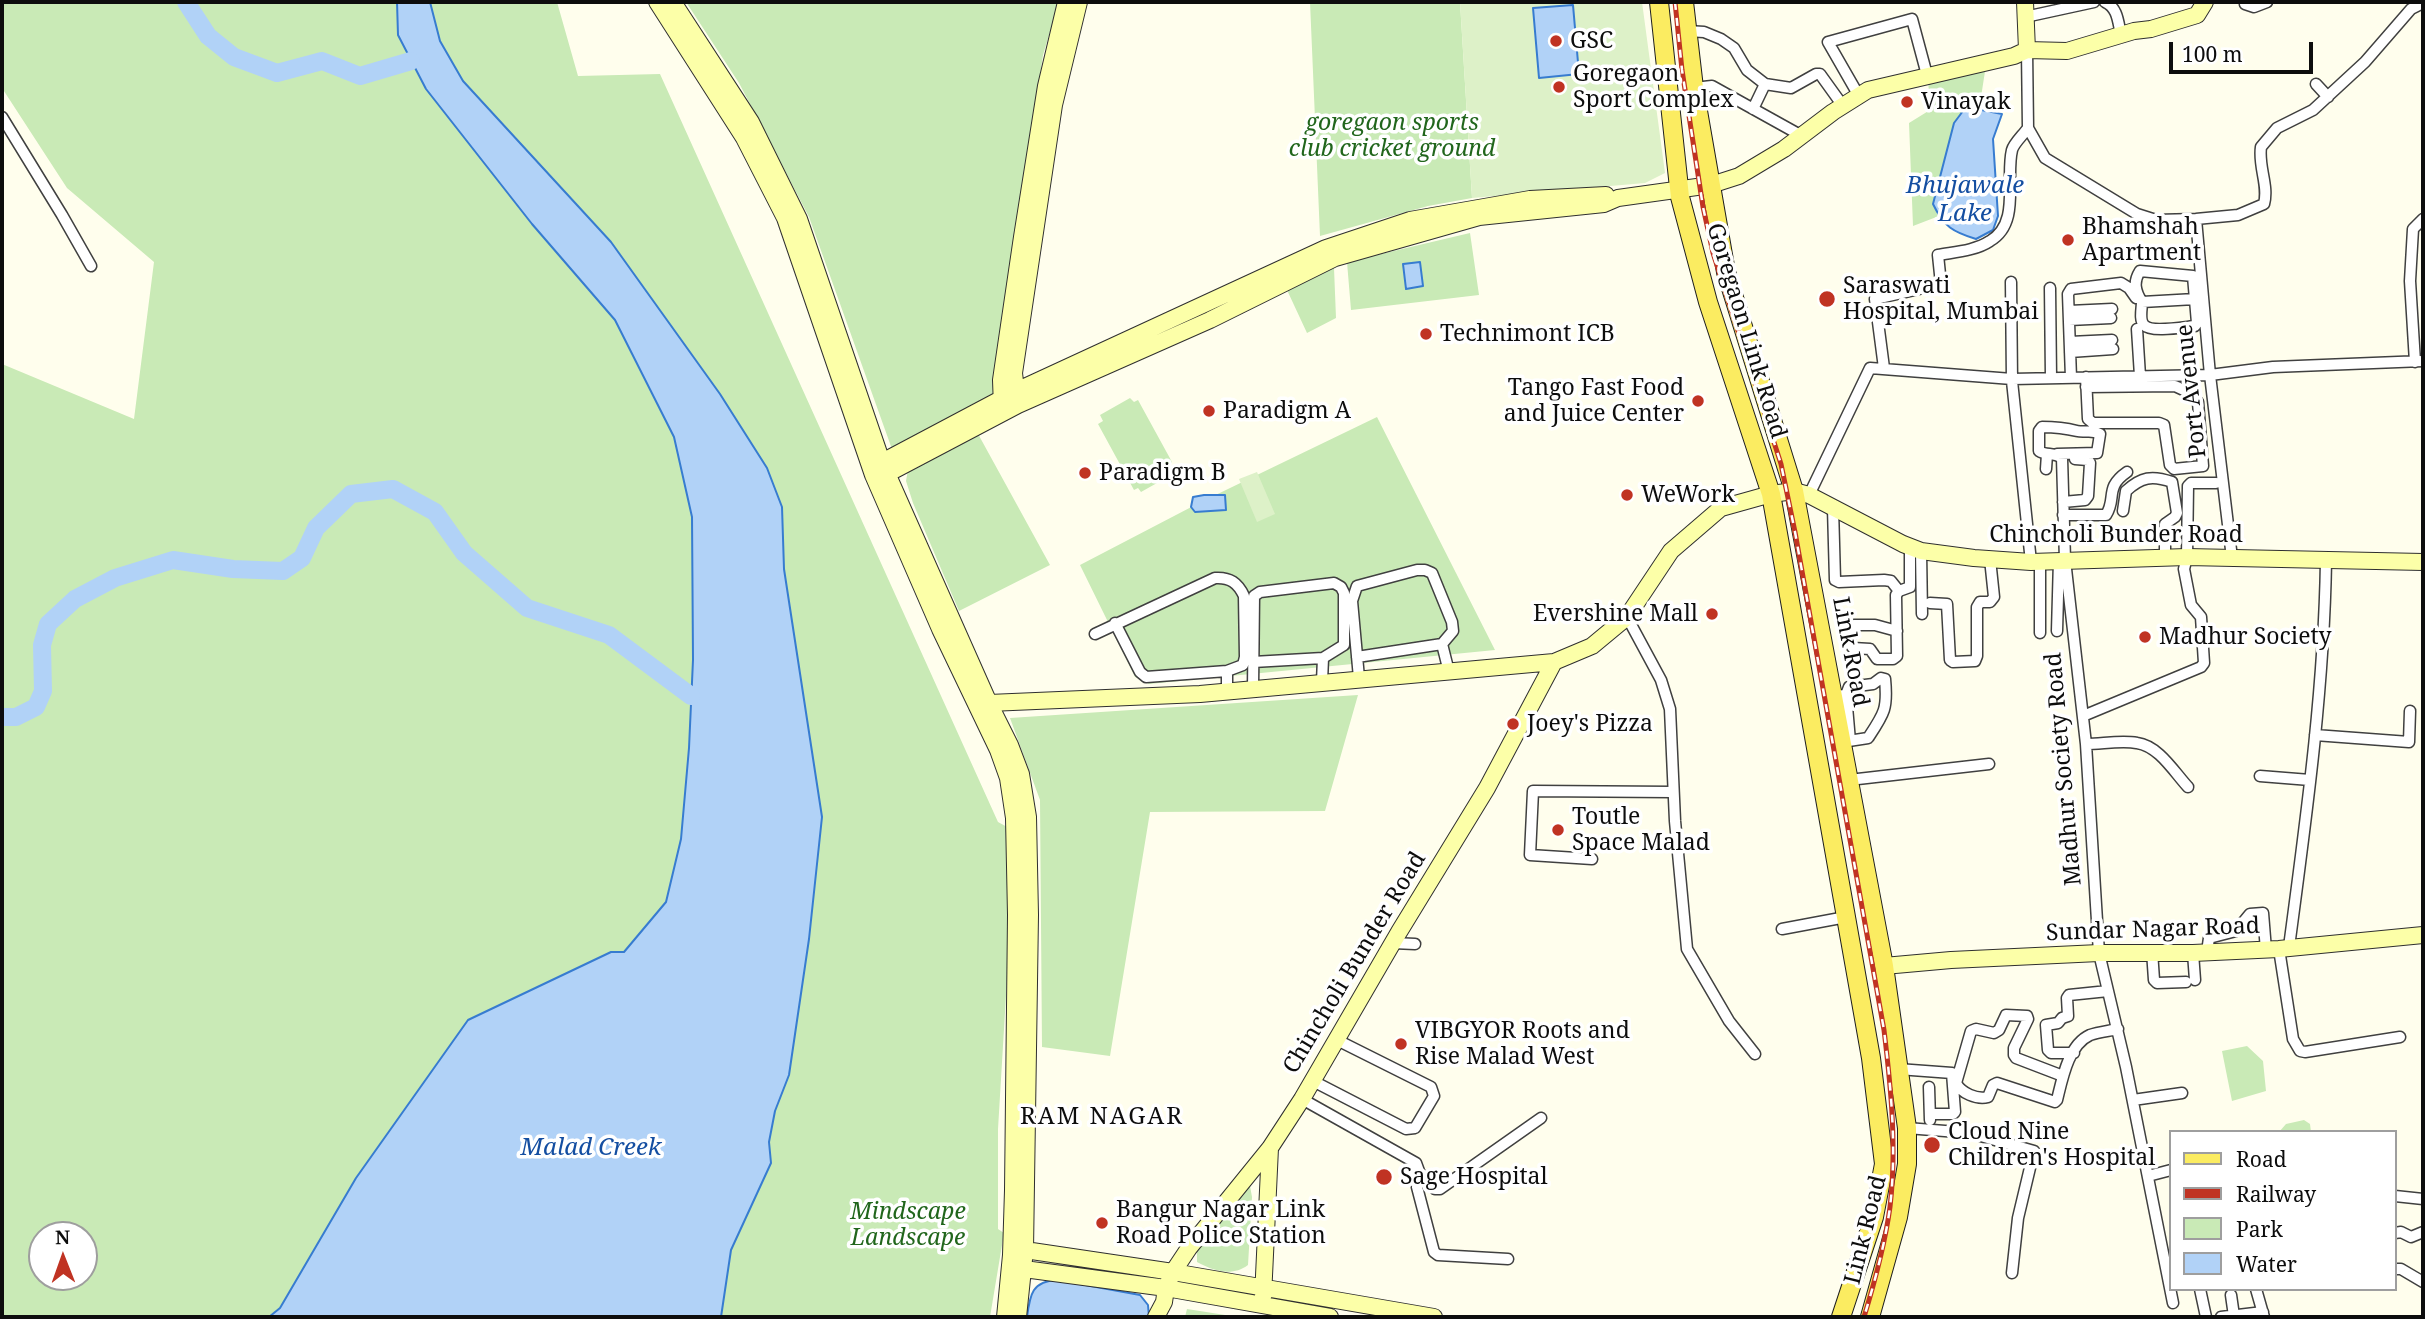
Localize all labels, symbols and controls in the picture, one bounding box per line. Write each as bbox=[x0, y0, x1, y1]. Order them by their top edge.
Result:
place label: GSC bbox=[1570, 27, 1613, 55]
scale bar bbox=[2173, 28, 2316, 72]
marker: GSC bbox=[1548, 33, 1564, 49]
text: 100 m bbox=[2182, 40, 2243, 68]
place label: Goregaon Sport Complex bbox=[1573, 60, 1734, 114]
marker: Goregaon Sport Complex bbox=[1551, 79, 1567, 95]
place label: Vinayak bbox=[1921, 88, 2011, 116]
marker: Vinayak bbox=[1899, 94, 1915, 110]
park label: goregaon sports club cricket ground bbox=[1289, 109, 1495, 163]
water label: Bhujawale Lake bbox=[1906, 172, 2024, 228]
place label: Bhamshah Apartment bbox=[2082, 213, 2201, 267]
street label: Goregaon Link Road bbox=[1700, 220, 1792, 442]
marker: Bhamshah Apartment bbox=[2060, 232, 2076, 248]
place label: Saraswati Hospital, Mumbai bbox=[1843, 272, 2039, 326]
marker: Saraswati Hospital, Mumbai bbox=[1817, 289, 1837, 309]
place label: Technimont ICB bbox=[1440, 320, 1615, 348]
street label: Port Avenue bbox=[2171, 323, 2213, 459]
marker: Technimont ICB bbox=[1418, 326, 1434, 342]
place label: Tango Fast Food and Juice Center bbox=[1504, 374, 1684, 428]
marker: Tango Fast Food and Juice Center bbox=[1690, 393, 1706, 409]
place label: Paradigm A bbox=[1223, 397, 1351, 425]
marker: Paradigm A bbox=[1201, 403, 1217, 419]
place label: Paradigm B bbox=[1099, 459, 1226, 487]
marker: Paradigm B bbox=[1077, 465, 1093, 481]
place label: WeWork bbox=[1641, 481, 1735, 509]
marker: WeWork bbox=[1619, 487, 1635, 503]
street label: Chincholi Bunder Road bbox=[1989, 521, 2243, 549]
street label: Link Road bbox=[1826, 595, 1874, 709]
place label: Evershine Mall bbox=[1533, 600, 1698, 628]
marker: Evershine Mall bbox=[1704, 606, 1720, 622]
place label: Madhur Society bbox=[2159, 623, 2332, 651]
marker: Madhur Society bbox=[2137, 629, 2153, 645]
street label: Madhur Society Road bbox=[2040, 651, 2088, 887]
place label: Joey's Pizza bbox=[1527, 710, 1653, 738]
marker: Joey's Pizza bbox=[1505, 716, 1521, 732]
place label: Toutle Space Malad bbox=[1572, 803, 1710, 857]
marker: Toutle Space Malad bbox=[1550, 822, 1566, 838]
street label: Chincholi Bunder Road bbox=[1278, 847, 1432, 1079]
street label: Sundar Nagar Road bbox=[2046, 912, 2260, 948]
place label: VIBGYOR Roots and Rise Malad West bbox=[1415, 1017, 1630, 1071]
marker: VIBGYOR Roots and Rise Malad West bbox=[1393, 1036, 1409, 1052]
district label: RAM NAGAR bbox=[1021, 1103, 1183, 1131]
place label: Cloud Nine Children's Hospital bbox=[1948, 1118, 2155, 1172]
legend bbox=[2170, 1130, 2397, 1291]
water label: Malad Creek bbox=[521, 1134, 661, 1162]
marker: Cloud Nine Children's Hospital bbox=[1922, 1135, 1942, 1155]
text: Road bbox=[2236, 1145, 2287, 1173]
place label: Sage Hospital bbox=[1400, 1163, 1548, 1191]
marker: Sage Hospital bbox=[1374, 1167, 1394, 1187]
street label: Link Road bbox=[1839, 1173, 1893, 1287]
text: Railway bbox=[2236, 1180, 2316, 1208]
place label: Bangur Nagar Link Road Police Station bbox=[1116, 1196, 1326, 1250]
park label: Mindscape Landscape bbox=[850, 1198, 966, 1252]
marker: Bangur Nagar Link Road Police Station bbox=[1094, 1215, 1110, 1231]
text: Park bbox=[2236, 1215, 2283, 1243]
north arrow bbox=[28, 1221, 98, 1291]
text: N bbox=[55, 1224, 70, 1250]
text: Water bbox=[2236, 1250, 2297, 1278]

